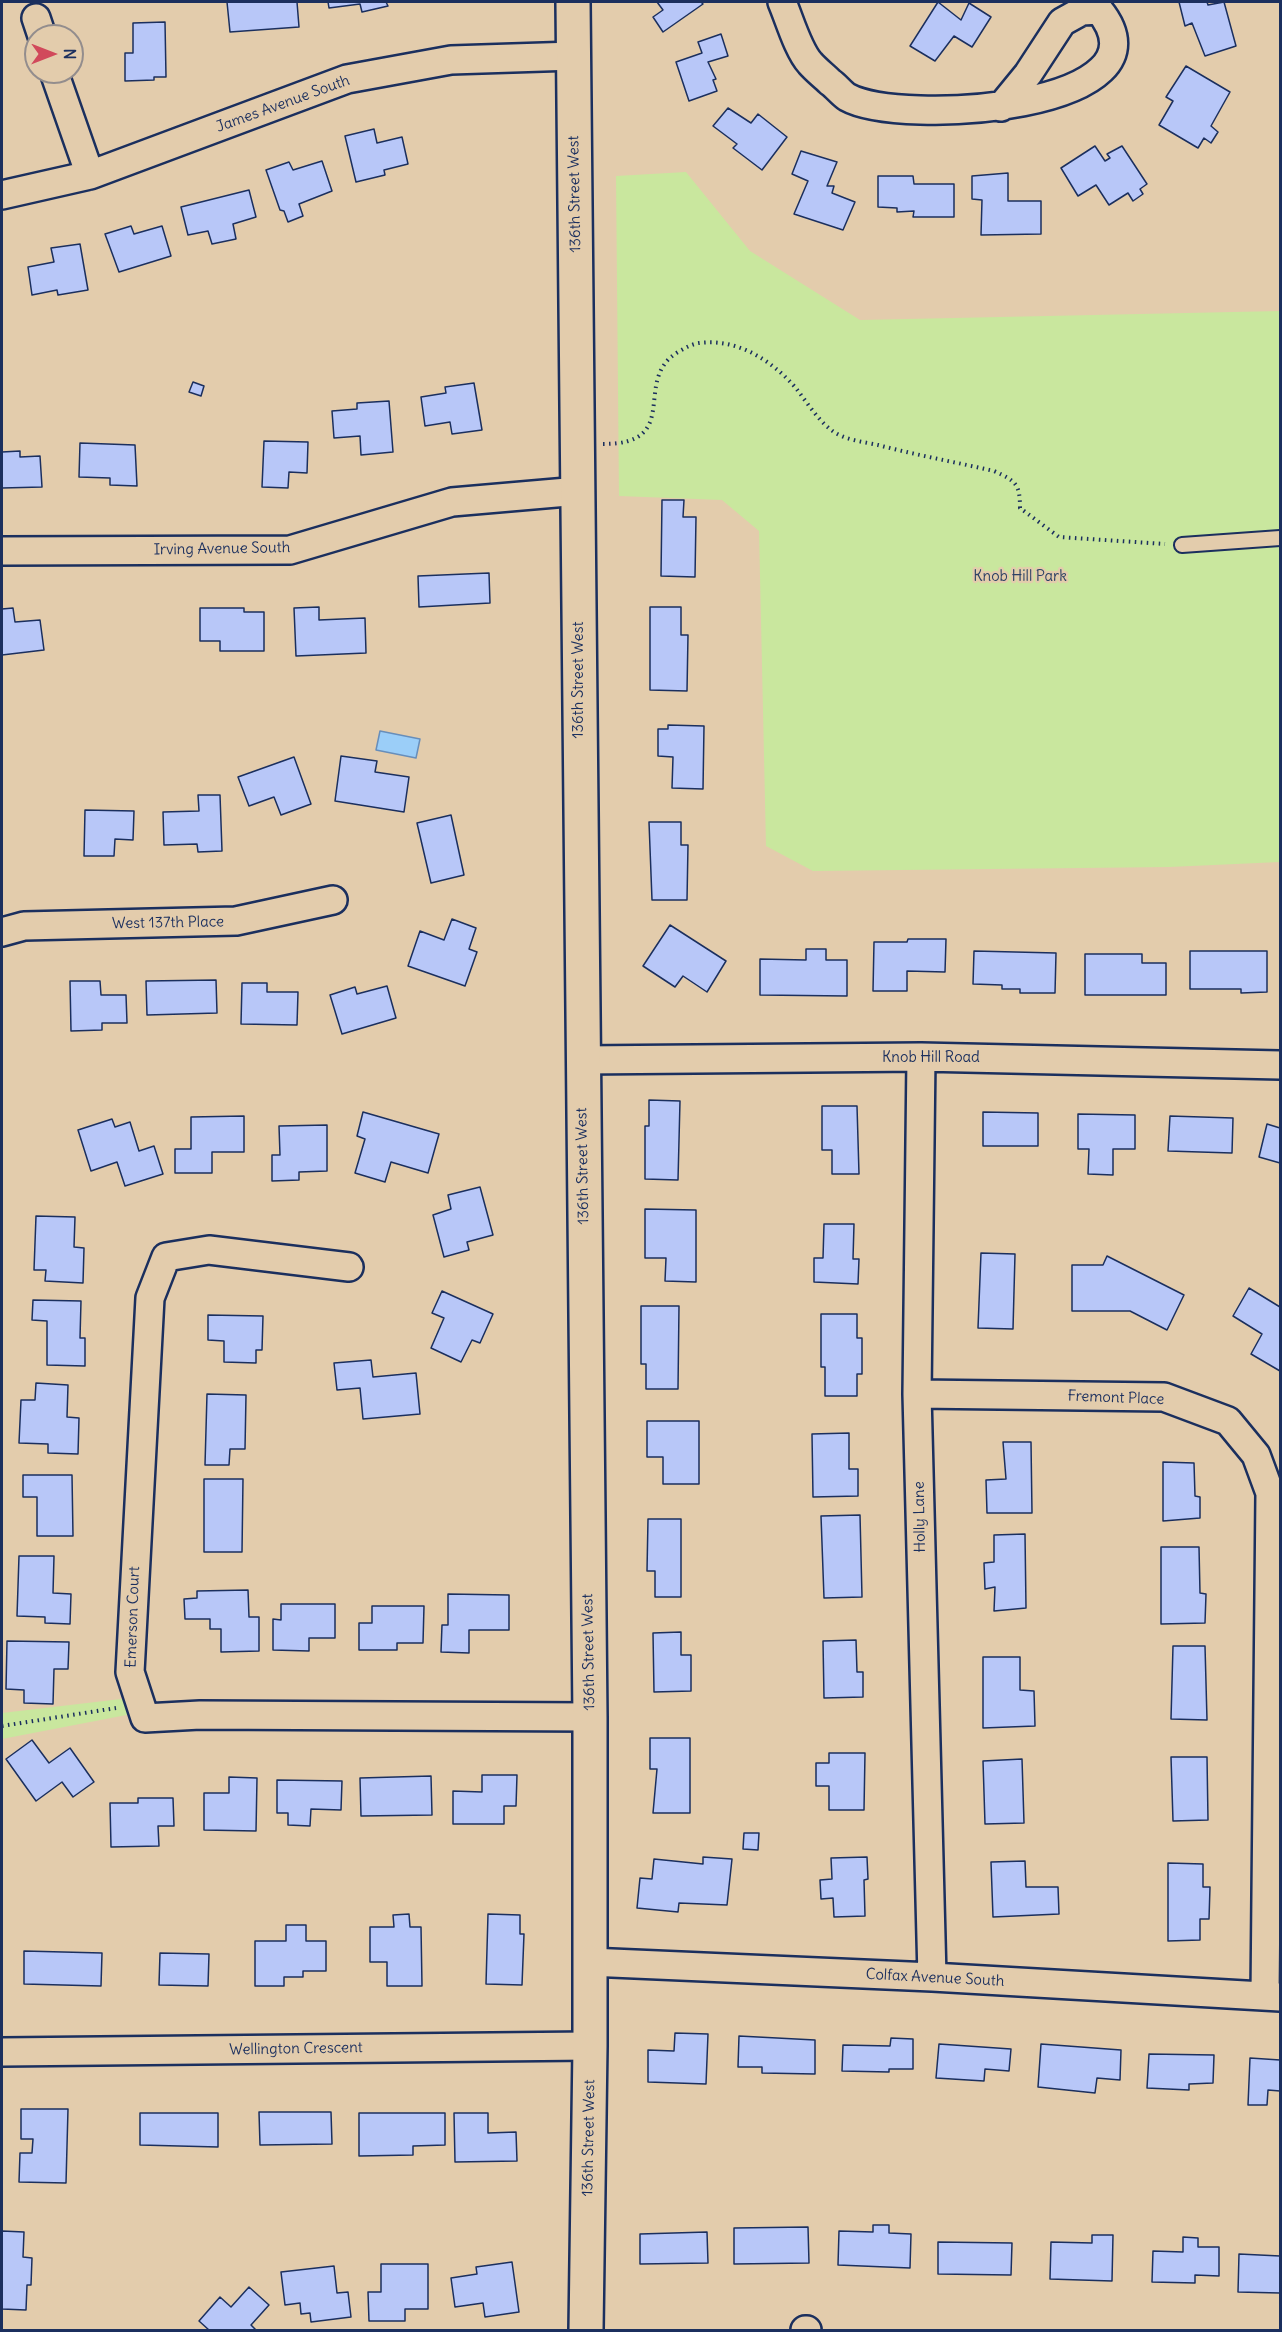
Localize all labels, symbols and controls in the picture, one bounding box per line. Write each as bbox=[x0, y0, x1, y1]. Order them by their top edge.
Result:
north arrow bbox=[24, 24, 84, 84]
text: N bbox=[60, 48, 80, 60]
street label: James Avenue South bbox=[214, 71, 352, 137]
street label: 136th Street West bbox=[565, 135, 585, 253]
street label: Irving Avenue South bbox=[153, 539, 291, 559]
park label: Knob Hill Park bbox=[973, 568, 1067, 586]
street label: 136th Street West bbox=[570, 621, 588, 739]
street label: West 137th Place bbox=[112, 913, 224, 933]
street label: Knob Hill Road bbox=[882, 1049, 980, 1067]
street label: 136th Street West bbox=[573, 1107, 593, 1225]
street label: Fremont Place bbox=[1067, 1387, 1165, 1409]
street label: Holly Lane bbox=[910, 1481, 930, 1553]
street label: Emerson Court bbox=[122, 1566, 144, 1668]
street label: 136th Street West bbox=[579, 1593, 599, 1711]
street label: Colfax Avenue South bbox=[865, 1965, 1005, 1991]
street label: Wellington Crescent bbox=[229, 2039, 363, 2059]
street label: 136th Street West bbox=[579, 2079, 599, 2197]

